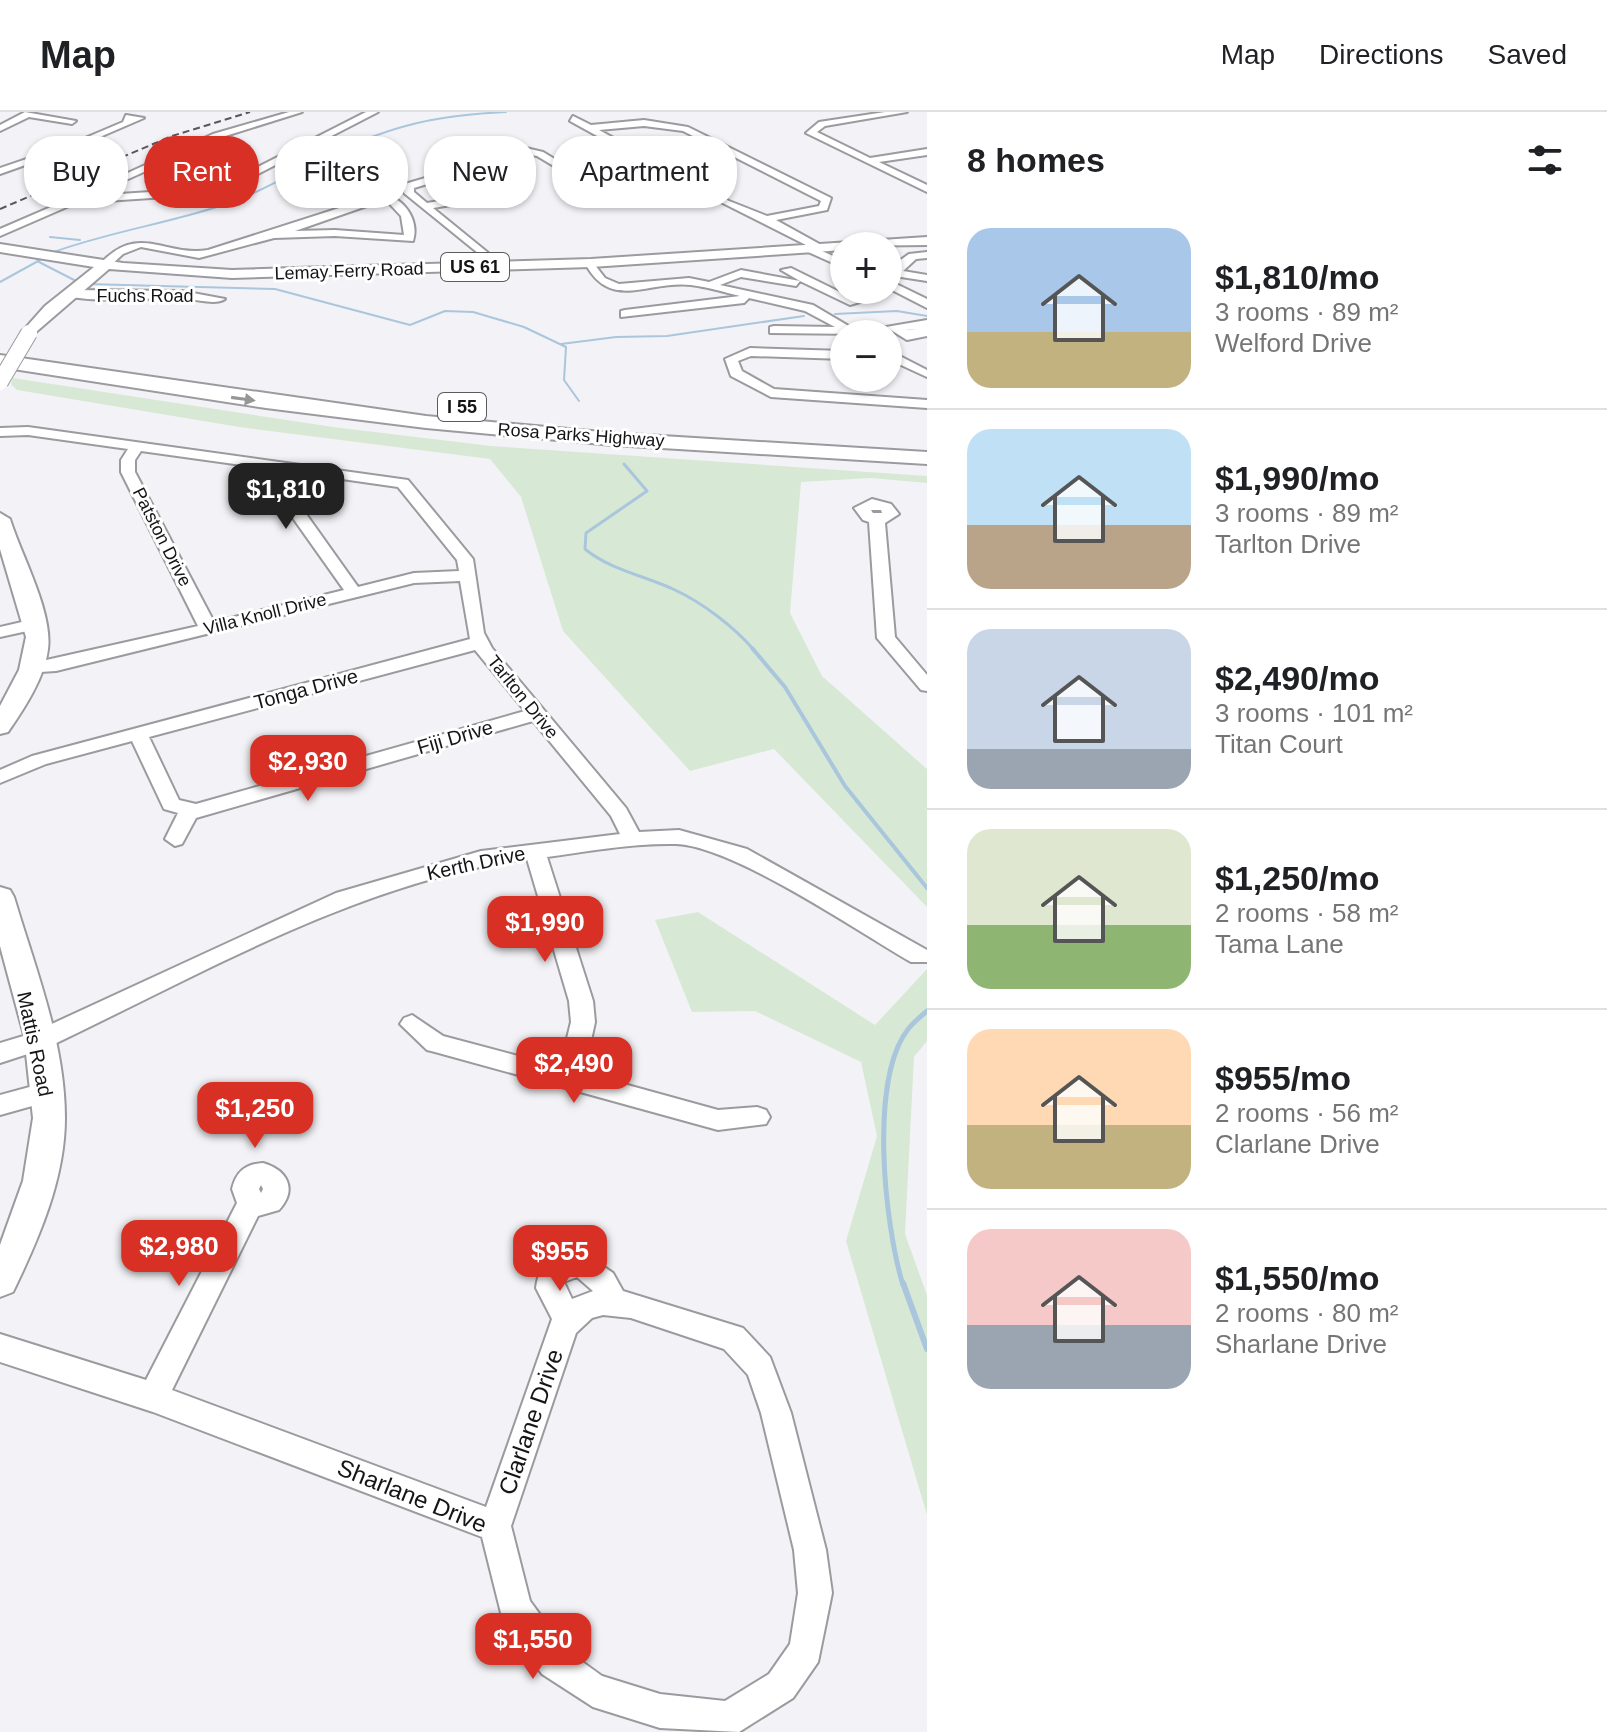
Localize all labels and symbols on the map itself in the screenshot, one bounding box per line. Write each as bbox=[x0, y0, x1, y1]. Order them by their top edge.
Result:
road number: US 61 bbox=[441, 253, 509, 281]
street label: Lemay Ferry Road bbox=[274, 258, 424, 284]
street label: Fuchs Road bbox=[96, 286, 194, 306]
one-way arrow bbox=[231, 393, 256, 406]
road number: I 55 bbox=[438, 393, 486, 421]
street label: Rosa Parks Highway bbox=[497, 419, 665, 451]
pin: $1,810 bbox=[221, 463, 351, 531]
street label: Patston Drive bbox=[129, 484, 195, 590]
street label: Villa Knoll Drive bbox=[202, 589, 328, 639]
street label: Tarlton Drive bbox=[483, 651, 563, 743]
street label: Tonga Drive bbox=[252, 665, 360, 713]
street label: Fiji Drive bbox=[415, 716, 495, 758]
pin: $2,930 bbox=[243, 735, 373, 803]
street label: Kerth Drive bbox=[425, 842, 527, 884]
pin: $1,990 bbox=[480, 896, 610, 964]
street label: Mattis Road bbox=[13, 990, 57, 1098]
pin: $2,490 bbox=[509, 1037, 639, 1105]
pin: $1,250 bbox=[190, 1082, 320, 1150]
pin: $2,980 bbox=[114, 1220, 244, 1288]
pin: $955 bbox=[513, 1225, 607, 1293]
street label: Clarlane Drive bbox=[493, 1346, 568, 1498]
street label: Sharlane Drive bbox=[334, 1453, 491, 1538]
pin: $1,550 bbox=[468, 1613, 598, 1681]

